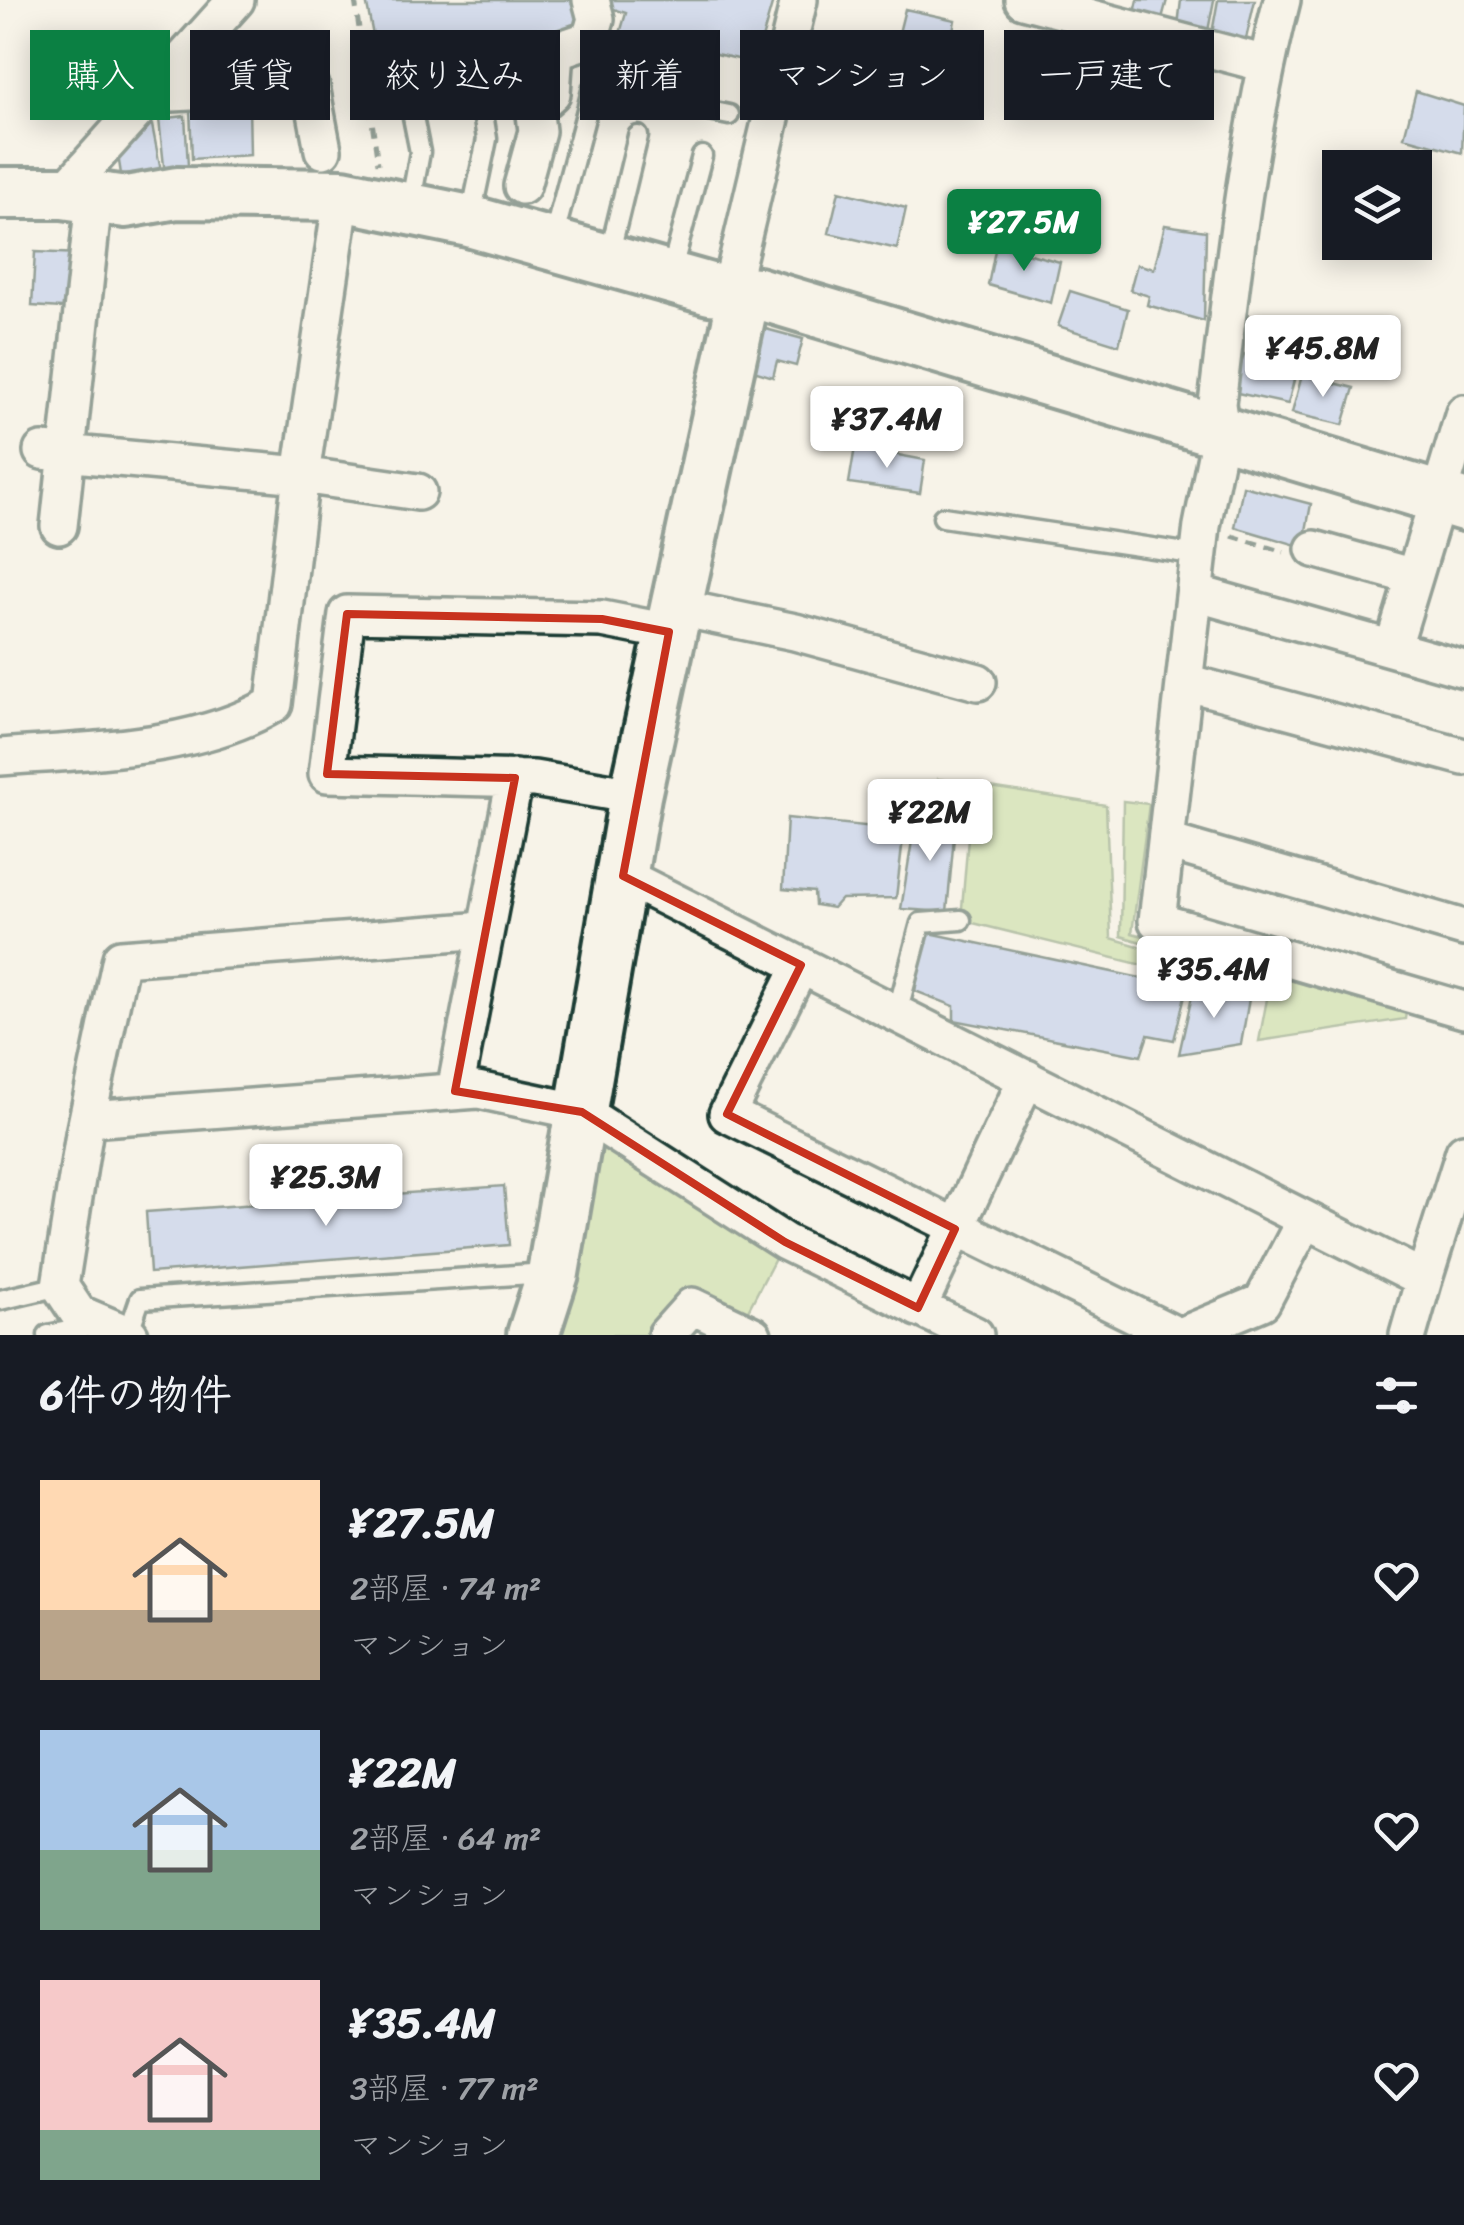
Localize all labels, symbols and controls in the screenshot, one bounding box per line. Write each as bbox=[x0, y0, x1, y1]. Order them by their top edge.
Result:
chip: 購入 bbox=[30, 30, 170, 120]
chip: 賃貸 bbox=[190, 30, 330, 120]
chip: 絞り込み bbox=[350, 30, 560, 120]
chip: 新着 bbox=[580, 30, 720, 120]
chip: マンション bbox=[740, 30, 984, 120]
chip: 一戸建て bbox=[1004, 30, 1214, 120]
map controls bbox=[1322, 150, 1432, 260]
button: layers bbox=[1322, 150, 1432, 260]
pin: ¥27.5M bbox=[943, 189, 1105, 274]
text: ¥27.5M bbox=[969, 193, 1079, 250]
pin: ¥45.8M bbox=[1242, 315, 1404, 400]
text: ¥45.8M bbox=[1267, 319, 1379, 376]
pin: ¥37.4M bbox=[806, 386, 968, 471]
text: ¥37.4M bbox=[832, 390, 942, 447]
pin: ¥22M bbox=[871, 779, 989, 864]
text: ¥22M bbox=[890, 783, 970, 840]
pin: ¥35.4M bbox=[1133, 936, 1295, 1021]
text: ¥35.4M bbox=[1159, 940, 1269, 997]
pin: ¥25.3M bbox=[245, 1144, 407, 1229]
text: ¥25.3M bbox=[271, 1148, 381, 1205]
text: 6件の物件 bbox=[40, 1358, 232, 1432]
icon: filters bbox=[1369, 1368, 1424, 1423]
text: ¥27.5M bbox=[350, 1486, 494, 1560]
icon: home bbox=[120, 1520, 240, 1640]
icon: heart bbox=[1369, 1553, 1424, 1608]
text: 2部屋 · 74 m² bbox=[350, 1560, 541, 1617]
text: マンション bbox=[350, 1617, 509, 1674]
text: ¥22M bbox=[350, 1736, 456, 1810]
icon: home bbox=[120, 1770, 240, 1890]
icon: heart bbox=[1369, 1803, 1424, 1858]
text: 2部屋 · 64 m² bbox=[350, 1810, 541, 1867]
text: マンション bbox=[350, 1867, 509, 1924]
text: ¥35.4M bbox=[350, 1986, 495, 2060]
icon: home bbox=[120, 2020, 240, 2140]
icon: heart bbox=[1369, 2053, 1424, 2108]
text: 3部屋 · 77 m² bbox=[350, 2060, 539, 2117]
text: マンション bbox=[350, 2117, 509, 2174]

